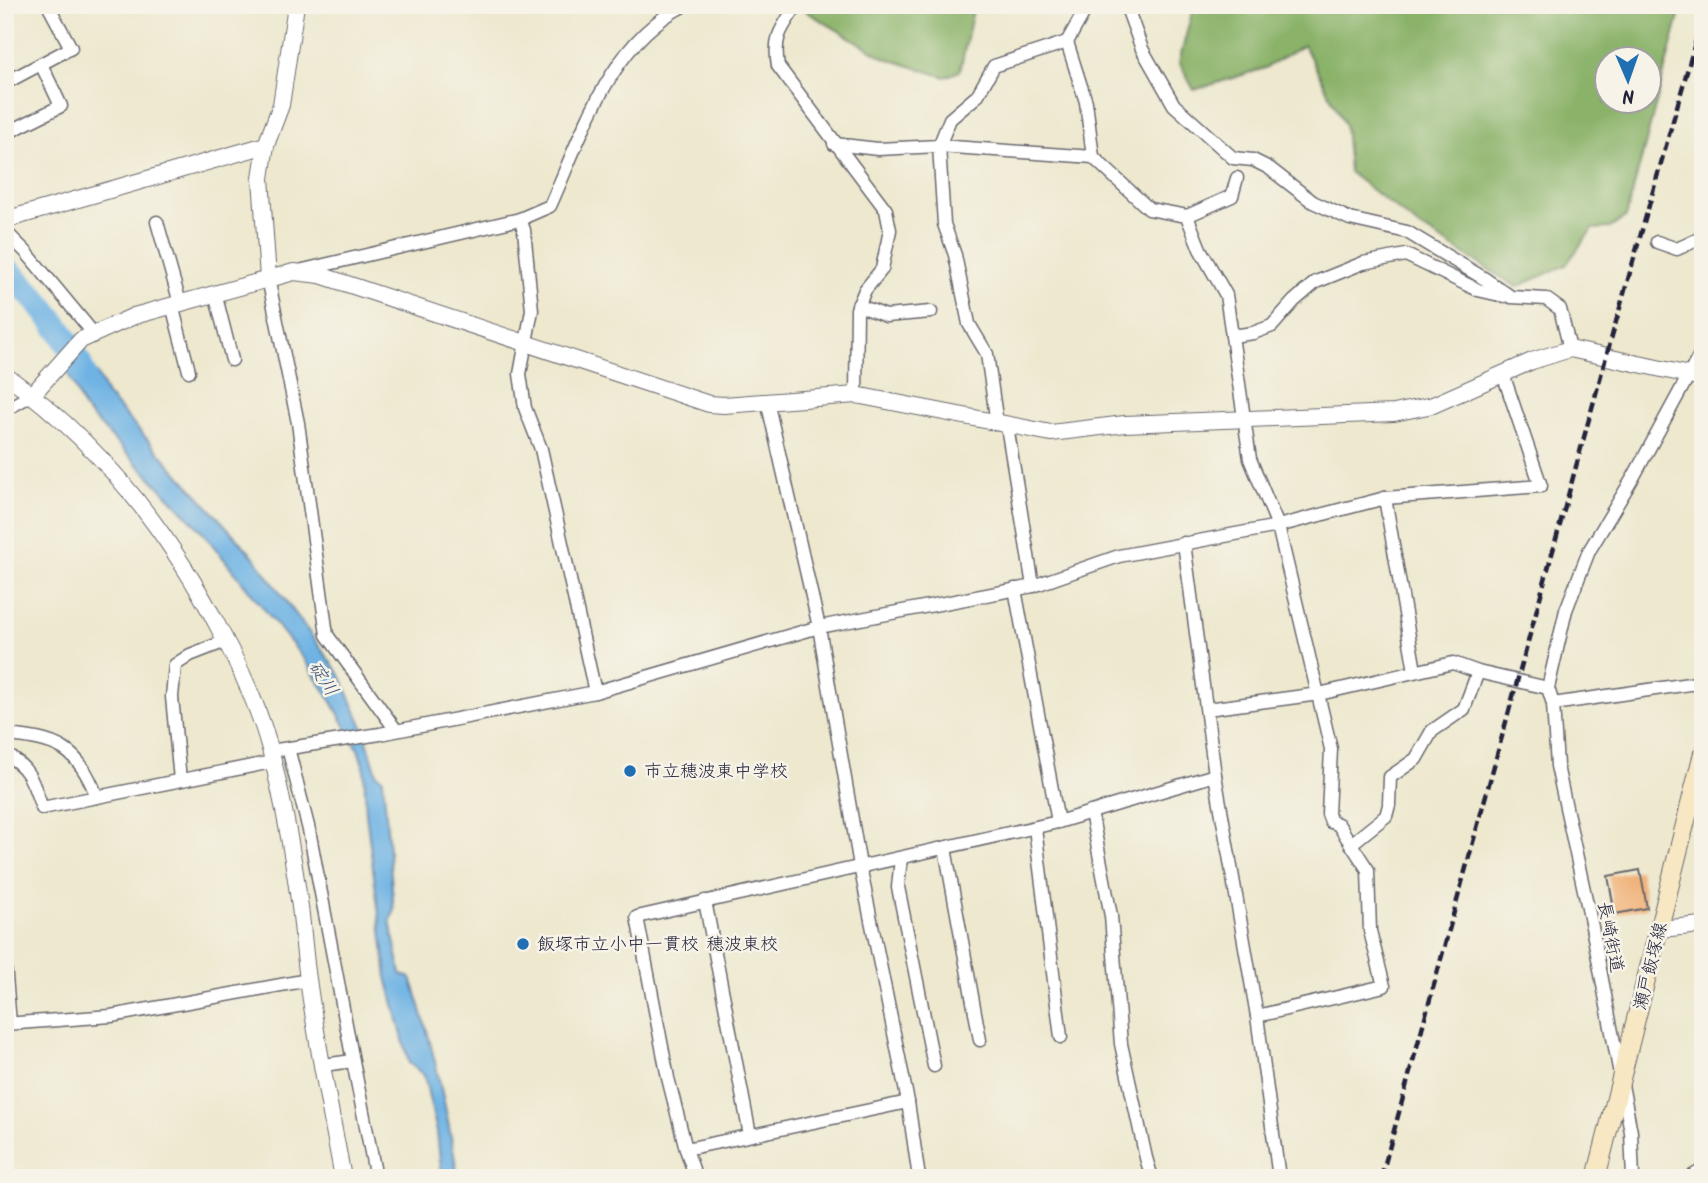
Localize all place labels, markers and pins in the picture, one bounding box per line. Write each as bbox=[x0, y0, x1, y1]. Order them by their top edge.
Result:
place label: 市立穂波東中学校 bbox=[644, 758, 788, 787]
marker: 市立穂波東中学校 bbox=[622, 763, 638, 779]
place label: 飯塚市立小中一貫校 穂波東校 bbox=[537, 931, 778, 960]
marker: 飯塚市立小中一貫校 穂波東校 bbox=[515, 936, 531, 952]

